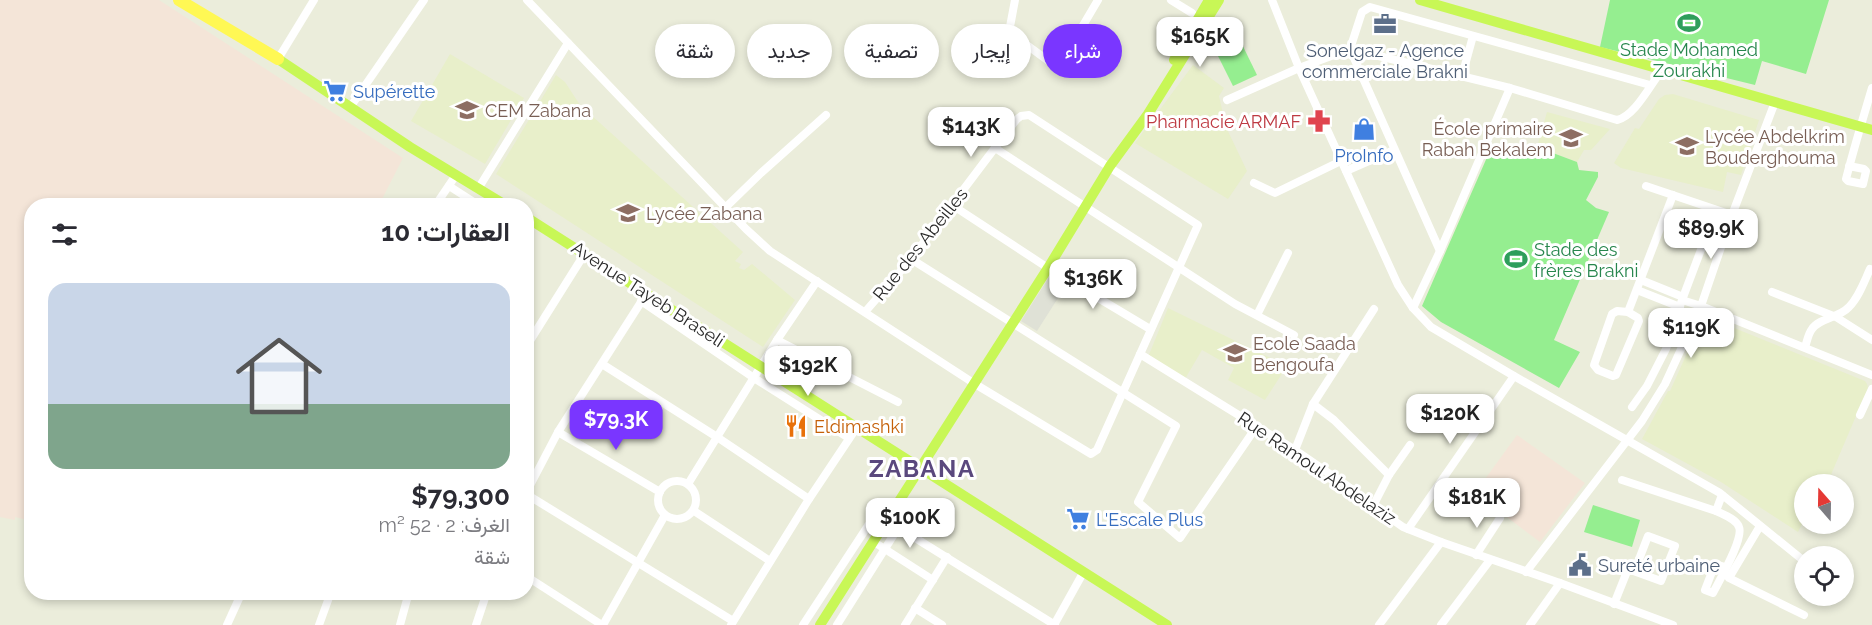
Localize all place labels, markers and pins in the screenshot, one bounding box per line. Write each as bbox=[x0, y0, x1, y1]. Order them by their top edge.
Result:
sports icon: Stade Mohamed Zourakhi bbox=[1676, 10, 1702, 36]
office icon: Sonelgaz - Agence commerciale Brakni bbox=[1372, 11, 1398, 37]
pin: $165K bbox=[1158, 17, 1242, 68]
place label: Stade Mohamed Zourakhi bbox=[1620, 39, 1758, 81]
place label: Sonelgaz - Agence commerciale Brakni bbox=[1302, 40, 1468, 82]
supermarket icon: Supérette bbox=[322, 78, 348, 104]
place label: Supérette bbox=[353, 81, 436, 102]
school or university icon: CEM Zabana bbox=[454, 97, 480, 123]
place label: CEM Zabana bbox=[485, 100, 591, 121]
pin: $143K bbox=[929, 107, 1013, 158]
pharmacy icon: Pharmacie ARMAF bbox=[1306, 108, 1332, 134]
place label: Pharmacie ARMAF bbox=[1146, 111, 1301, 132]
shop icon: ProInfo bbox=[1351, 116, 1377, 142]
place label: École primaire Rabah Bekalem bbox=[1422, 117, 1553, 160]
school or university icon: École primaire Rabah Bekalem bbox=[1558, 125, 1584, 151]
place label: Lycée Abdelkrim Bouderghouma bbox=[1705, 126, 1845, 168]
school or university icon: Lycée Abdelkrim Bouderghouma bbox=[1674, 133, 1700, 159]
place label: ProInfo bbox=[1334, 145, 1394, 166]
school or university icon: Lycée Zabana bbox=[615, 200, 641, 226]
place label: Lycée Zabana bbox=[646, 203, 762, 224]
pin: $89.9K bbox=[1662, 209, 1760, 260]
place label: Stade des frères Brakni bbox=[1534, 239, 1638, 281]
sports icon: Stade des frères Brakni bbox=[1503, 246, 1529, 272]
pin: $136K bbox=[1051, 259, 1135, 310]
pin: $119K bbox=[1649, 308, 1733, 359]
place label: Ecole Saada Bengoufa bbox=[1253, 333, 1356, 375]
school or university icon: Ecole Saada Bengoufa bbox=[1222, 340, 1248, 366]
pin: $192K bbox=[766, 346, 850, 397]
pin: $120K bbox=[1408, 394, 1492, 445]
pin: $79.3K bbox=[567, 400, 665, 451]
restaurant icon: Eldimashki bbox=[783, 413, 809, 439]
place label: Eldimashki bbox=[814, 416, 904, 437]
pin: $181K bbox=[1435, 478, 1519, 529]
pin: $100K bbox=[868, 498, 952, 549]
supermarket icon: L'Escale Plus bbox=[1065, 506, 1091, 532]
place label: L'Escale Plus bbox=[1096, 509, 1203, 530]
public building icon: Sureté urbaine bbox=[1567, 552, 1593, 578]
place label: Sureté urbaine bbox=[1598, 555, 1720, 576]

